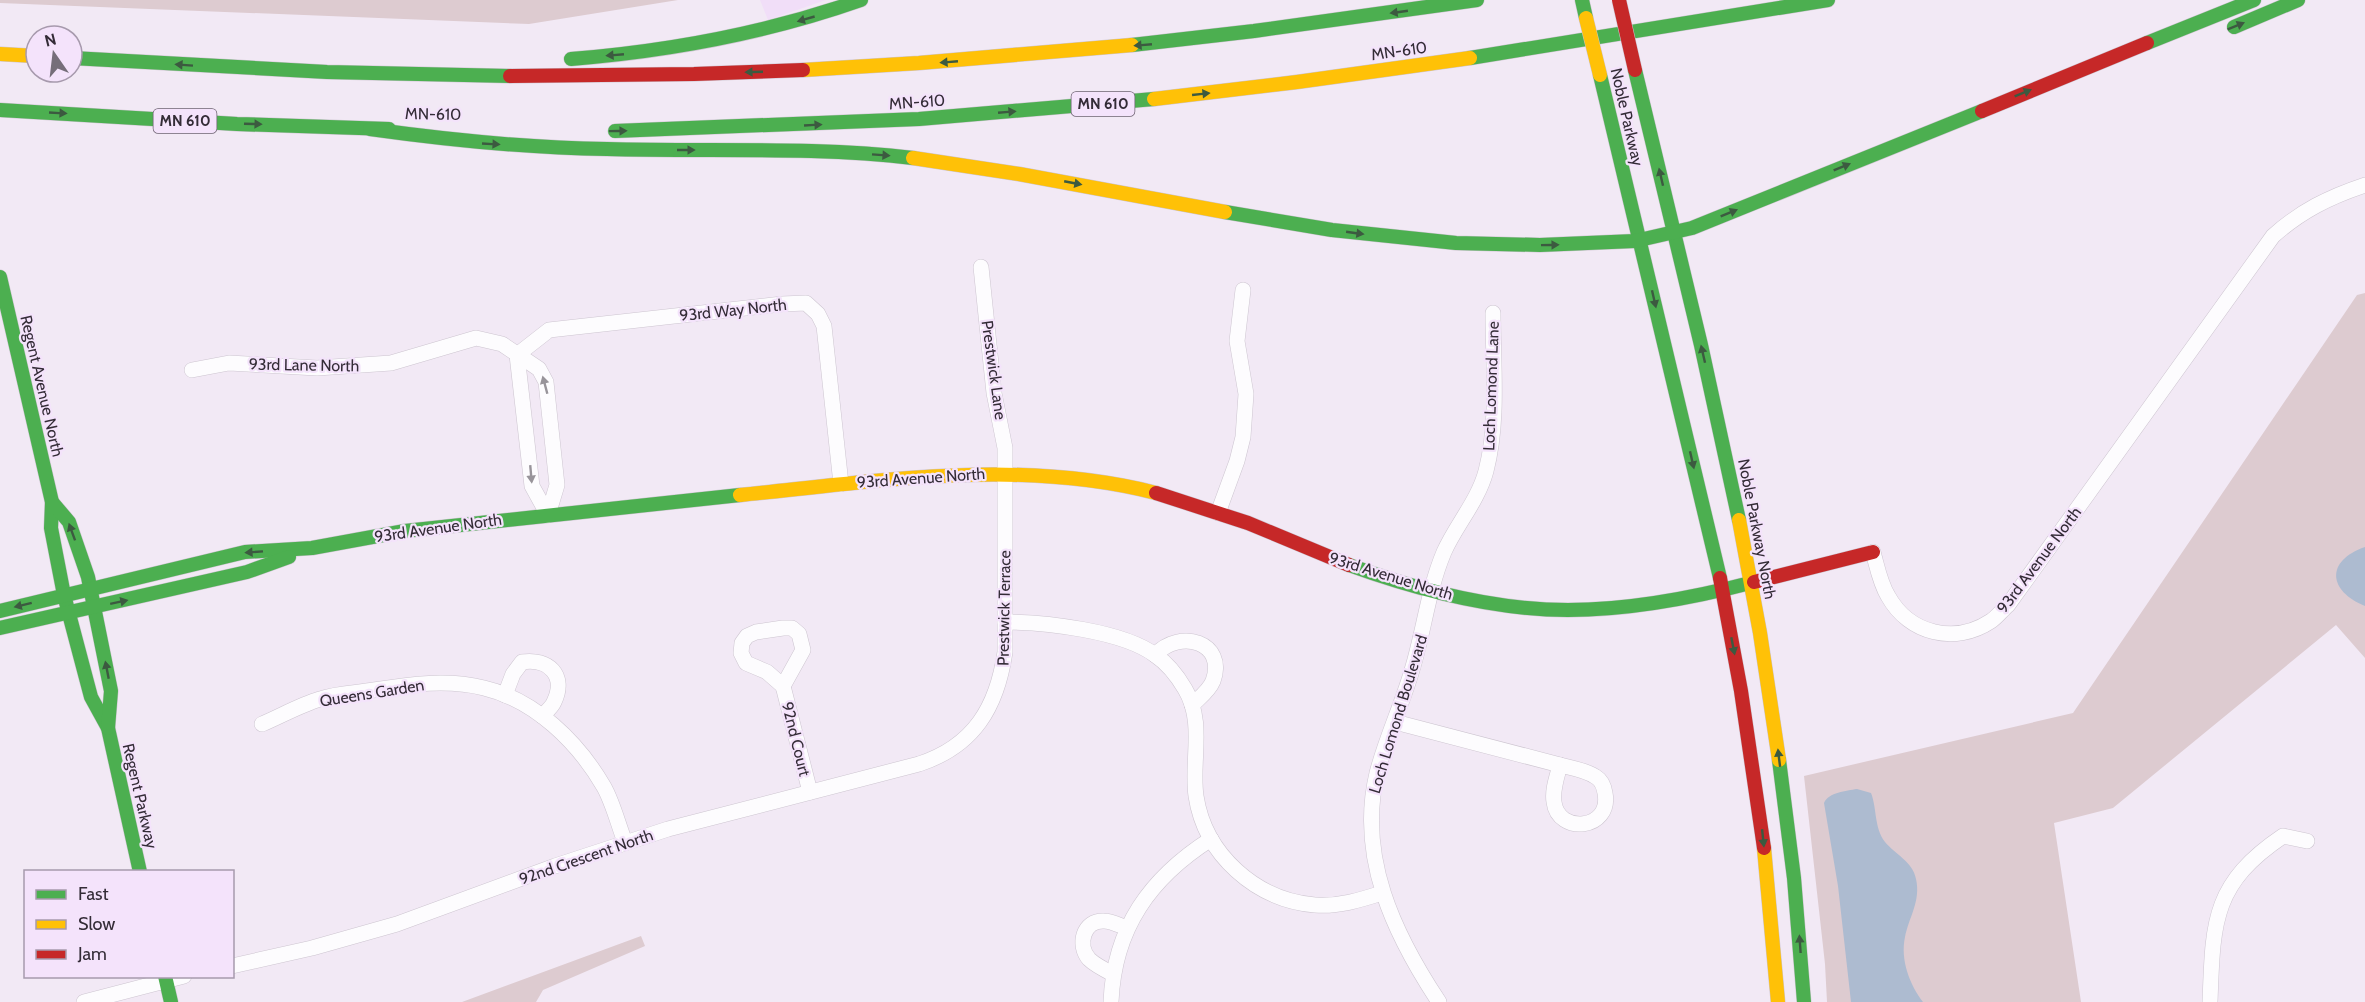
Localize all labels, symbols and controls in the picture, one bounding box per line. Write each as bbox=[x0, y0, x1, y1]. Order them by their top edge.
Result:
one-way arrow bbox=[1389, 8, 1408, 17]
one-way arrow bbox=[797, 15, 815, 24]
one-way arrow bbox=[2227, 21, 2245, 31]
north arrow bbox=[24, 24, 84, 84]
text: N bbox=[43, 29, 58, 51]
street label: MN-610 bbox=[1370, 38, 1428, 64]
one-way arrow bbox=[1133, 40, 1152, 50]
one-way arrow bbox=[605, 50, 624, 60]
one-way arrow bbox=[939, 57, 958, 67]
one-way arrow bbox=[174, 61, 193, 70]
street label: Noble Parkway bbox=[1606, 66, 1648, 168]
one-way arrow bbox=[744, 68, 763, 77]
one-way arrow bbox=[2014, 88, 2032, 98]
one-way arrow bbox=[1192, 89, 1211, 99]
street label: MN-610 bbox=[888, 91, 946, 113]
road number: MN 610 bbox=[1072, 92, 1134, 116]
street label: MN-610 bbox=[405, 104, 461, 124]
one-way arrow bbox=[998, 108, 1017, 117]
one-way arrow bbox=[49, 109, 68, 118]
road number: MN 610 bbox=[154, 109, 216, 133]
one-way arrow bbox=[244, 120, 263, 129]
one-way arrow bbox=[803, 121, 822, 130]
one-way arrow bbox=[608, 126, 627, 136]
one-way arrow bbox=[481, 139, 500, 149]
one-way arrow bbox=[676, 146, 695, 155]
one-way arrow bbox=[871, 151, 890, 160]
one-way arrow bbox=[1833, 162, 1851, 171]
one-way arrow bbox=[1655, 168, 1665, 186]
one-way arrow bbox=[1064, 179, 1083, 188]
one-way arrow bbox=[1720, 208, 1738, 217]
one-way arrow bbox=[1346, 229, 1365, 238]
one-way arrow bbox=[1540, 240, 1559, 250]
one-way arrow bbox=[1649, 290, 1659, 308]
street label: 93rd Way North bbox=[679, 295, 787, 325]
street label: Regent Avenue North bbox=[16, 313, 68, 459]
street label: Prestwick Lane bbox=[978, 319, 1010, 421]
street label: Loch Lomond Lane bbox=[1479, 321, 1503, 451]
one-way arrow bbox=[1697, 345, 1707, 363]
street label: 93rd Lane North bbox=[249, 355, 359, 375]
one-way arrow bbox=[540, 376, 550, 394]
one-way arrow bbox=[1688, 451, 1697, 470]
street label: Noble Parkway North bbox=[1734, 457, 1780, 601]
street label: 93rd Avenue North bbox=[856, 464, 986, 492]
one-way arrow bbox=[526, 465, 536, 484]
street label: 93rd Avenue North bbox=[1993, 503, 2085, 617]
street label: 93rd Avenue North bbox=[373, 510, 503, 546]
one-way arrow bbox=[67, 523, 77, 541]
one-way arrow bbox=[244, 547, 263, 557]
street label: 93rd Avenue North bbox=[1327, 548, 1455, 604]
street label: Prestwick Terrace bbox=[993, 550, 1015, 666]
one-way arrow bbox=[109, 597, 128, 607]
one-way arrow bbox=[14, 601, 32, 610]
street label: Loch Lomond Boulevard bbox=[1365, 632, 1431, 796]
one-way arrow bbox=[1729, 636, 1738, 655]
one-way arrow bbox=[102, 661, 111, 680]
street label: Queens Garden bbox=[318, 675, 426, 711]
street label: 92nd Court bbox=[778, 700, 815, 779]
street label: Regent Parkway bbox=[119, 742, 161, 850]
one-way arrow bbox=[1774, 748, 1783, 767]
street label: 92nd Crescent North bbox=[517, 825, 655, 889]
one-way arrow bbox=[1758, 829, 1768, 848]
legend bbox=[24, 870, 234, 978]
text: Fast bbox=[78, 883, 109, 905]
text: Slow bbox=[78, 913, 115, 935]
one-way arrow bbox=[1795, 934, 1804, 953]
text: Jam bbox=[77, 943, 107, 965]

